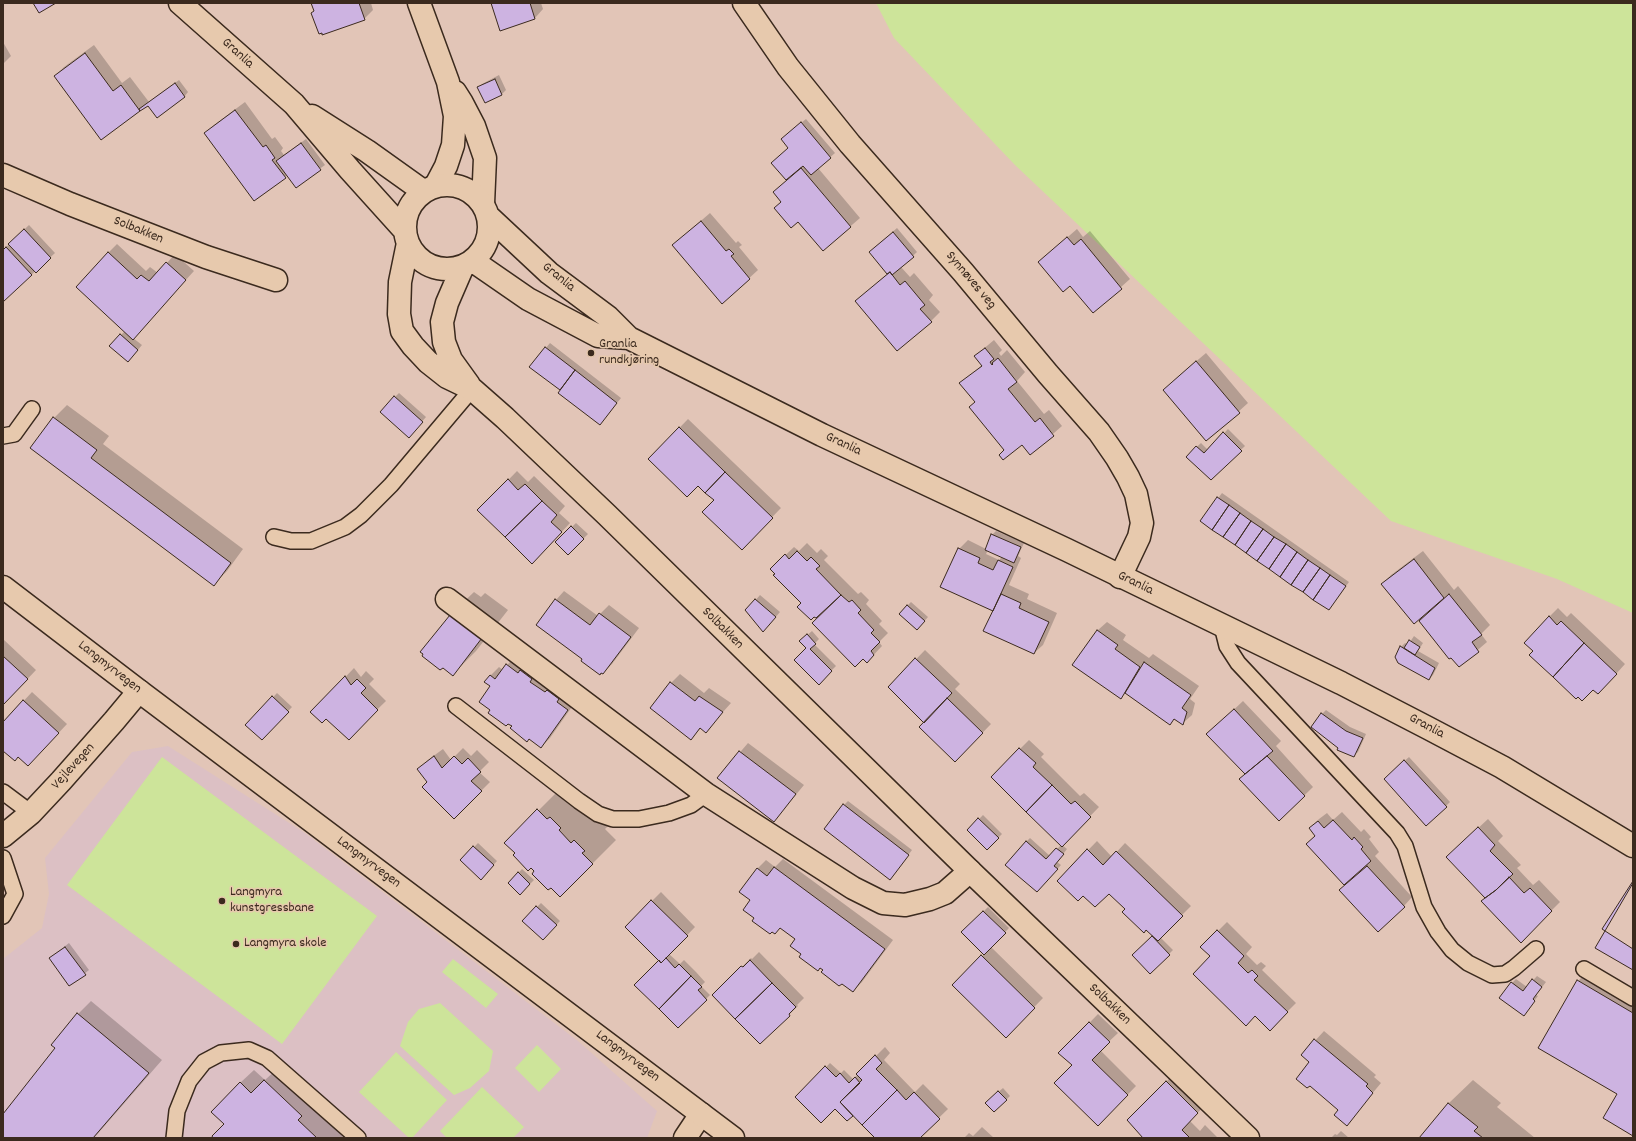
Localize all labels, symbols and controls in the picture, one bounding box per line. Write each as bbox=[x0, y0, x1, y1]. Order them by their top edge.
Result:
street label: Granlia bbox=[217, 35, 257, 73]
street label: Solbakken bbox=[111, 213, 165, 249]
street label: Synnøves veg bbox=[941, 249, 999, 313]
street label: Granlia bbox=[538, 260, 578, 296]
place label: Granlia rundkjøring bbox=[599, 337, 659, 370]
marker: Granlia rundkjøring bbox=[586, 348, 596, 358]
street label: Granlia bbox=[822, 429, 864, 461]
street label: Granlia bbox=[1114, 568, 1156, 600]
street label: Solbakken bbox=[698, 605, 746, 653]
street label: Langmyrvegen bbox=[74, 638, 144, 698]
street label: Granlia bbox=[1405, 711, 1447, 743]
street label: Vejlevegen bbox=[49, 740, 99, 794]
street label: Langmyrvegen bbox=[333, 833, 403, 893]
place label: Langmyra kunstgressbane bbox=[230, 885, 314, 918]
marker: Langmyra kunstgressbane bbox=[217, 896, 227, 906]
place label: Langmyra skole bbox=[244, 936, 327, 952]
marker: Langmyra skole bbox=[231, 939, 241, 949]
street label: Solbakken bbox=[1084, 981, 1134, 1029]
street label: Langmyrvegen bbox=[592, 1027, 662, 1087]

